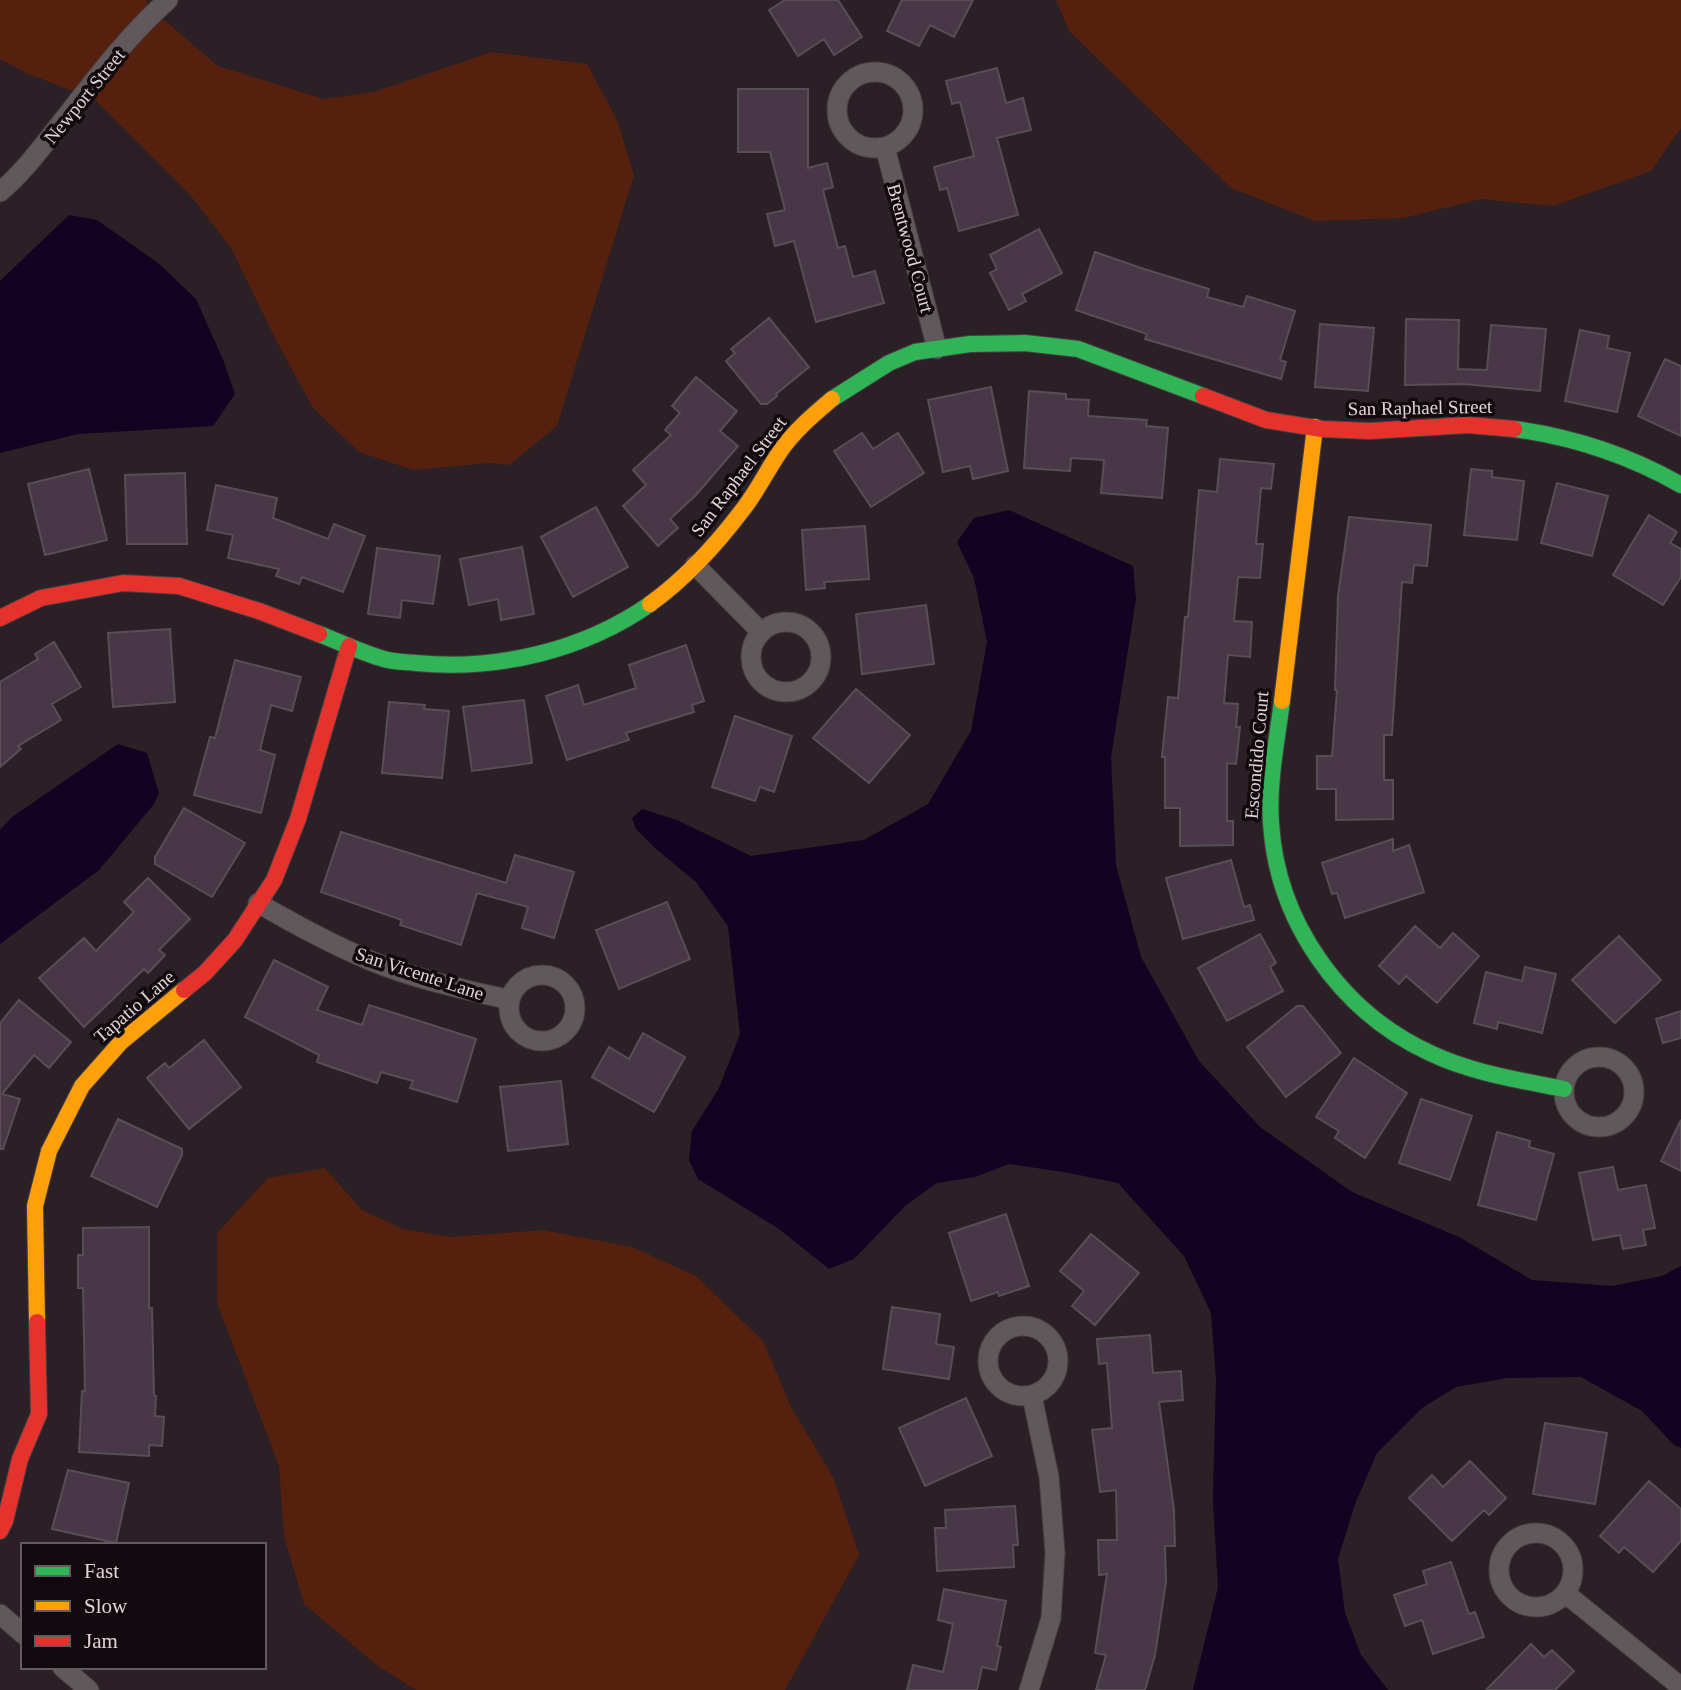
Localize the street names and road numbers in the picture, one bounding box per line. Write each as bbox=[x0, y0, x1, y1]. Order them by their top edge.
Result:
street label: Newport Street bbox=[40, 44, 129, 148]
street label: Brentwood Court bbox=[883, 181, 938, 316]
street label: San Raphael Street bbox=[1348, 396, 1493, 419]
street label: San Raphael Street bbox=[687, 412, 791, 540]
street label: Escondido Court bbox=[1240, 690, 1273, 820]
street label: San Vicente Lane bbox=[353, 943, 487, 1004]
street label: Tapatio Lane bbox=[90, 966, 179, 1047]

